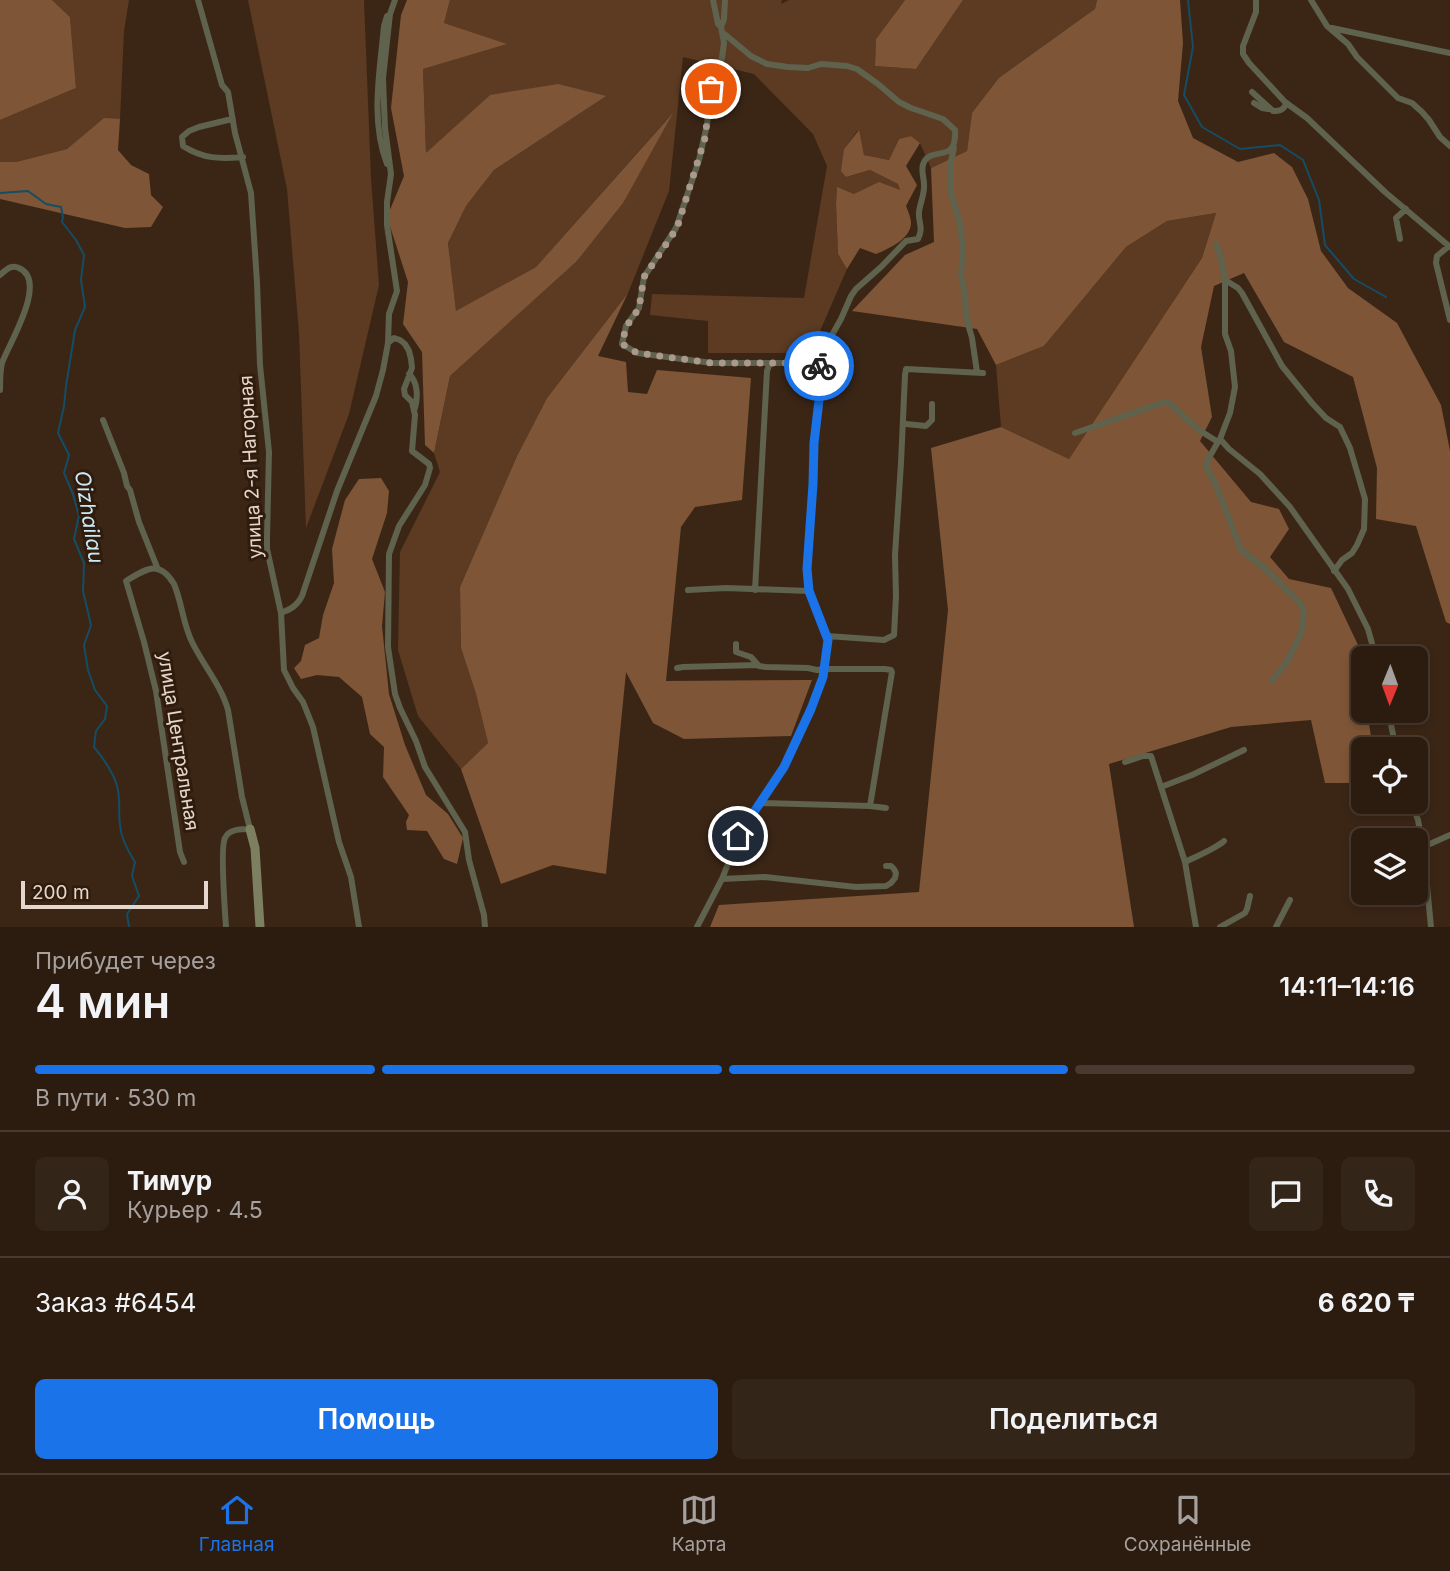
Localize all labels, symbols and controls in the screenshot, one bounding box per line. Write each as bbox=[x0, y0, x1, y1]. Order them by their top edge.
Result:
pin bbox=[681, 59, 741, 119]
icon: bag bbox=[692, 70, 730, 108]
courier bbox=[784, 331, 854, 401]
icon: bike bbox=[800, 347, 838, 385]
street label: улица 2-я Нагорная bbox=[234, 375, 267, 559]
water label: Oizhailau bbox=[70, 469, 109, 565]
north arrow bbox=[1351, 646, 1428, 723]
map controls bbox=[1351, 646, 1428, 905]
street label: улица Центральная bbox=[153, 650, 204, 832]
button: locate bbox=[1351, 737, 1428, 814]
pin bbox=[708, 806, 768, 866]
icon: home bbox=[719, 817, 757, 855]
button: layers bbox=[1351, 828, 1428, 905]
scale bar bbox=[21, 878, 208, 910]
text: 200 m bbox=[32, 881, 90, 904]
text: Прибудет через bbox=[35, 947, 216, 975]
text: 14:11–14:16 bbox=[1279, 971, 1415, 1002]
text: 4 мин bbox=[35, 973, 170, 1029]
text: В пути · 530 m bbox=[35, 1084, 197, 1112]
button: person bbox=[35, 1157, 109, 1231]
button: chat bbox=[1249, 1157, 1323, 1231]
button: phone bbox=[1341, 1157, 1415, 1231]
text: Тимур bbox=[127, 1165, 212, 1196]
text: Курьер · 4.5 bbox=[127, 1196, 263, 1224]
text: Заказ #6454 bbox=[35, 1287, 197, 1318]
text: 6 620 ₸ bbox=[1318, 1287, 1415, 1318]
button: Помощь bbox=[35, 1379, 718, 1459]
button: Поделиться bbox=[732, 1379, 1415, 1459]
tab: Главная bbox=[199, 1491, 274, 1556]
tab: Карта bbox=[672, 1491, 726, 1556]
tab: Сохранённые bbox=[1124, 1491, 1251, 1556]

